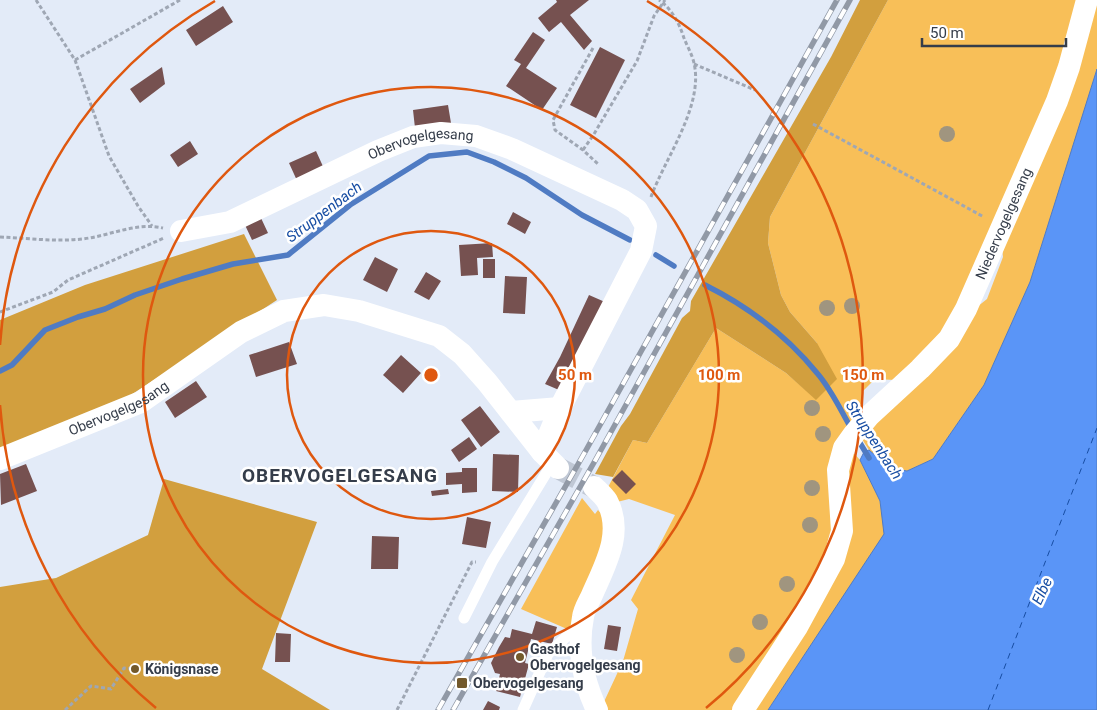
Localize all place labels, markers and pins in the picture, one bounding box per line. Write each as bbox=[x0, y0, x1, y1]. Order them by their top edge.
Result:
centre of rings bbox=[422, 366, 440, 384]
place label: Gasthof Obervogelgesang bbox=[530, 641, 641, 673]
marker: Gasthof Obervogelgesang bbox=[514, 651, 526, 663]
place label: Königsnase bbox=[145, 661, 219, 677]
marker: Königsnase bbox=[129, 663, 141, 675]
place label: Obervogelgesang bbox=[473, 675, 584, 691]
marker: Obervogelgesang bbox=[455, 676, 469, 690]

